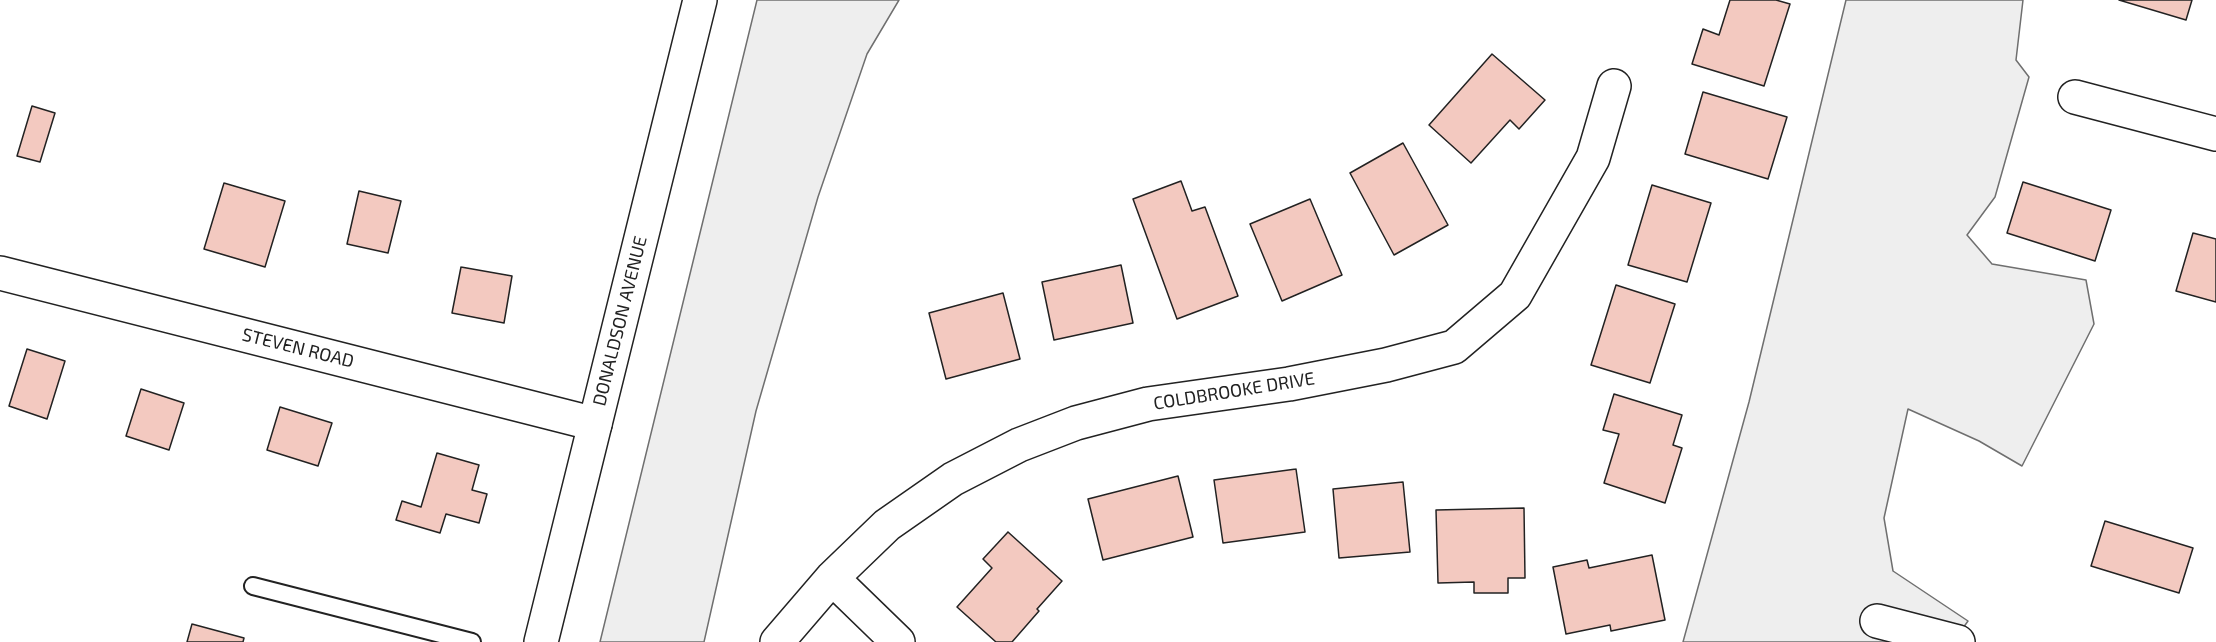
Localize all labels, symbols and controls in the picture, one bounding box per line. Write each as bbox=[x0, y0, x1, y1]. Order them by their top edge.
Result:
street label: DONALDSON AVENUE bbox=[588, 234, 652, 408]
street label: STEVEN ROAD bbox=[240, 324, 356, 372]
street label: COLDBROOKE DRIVE bbox=[1152, 368, 1316, 414]

